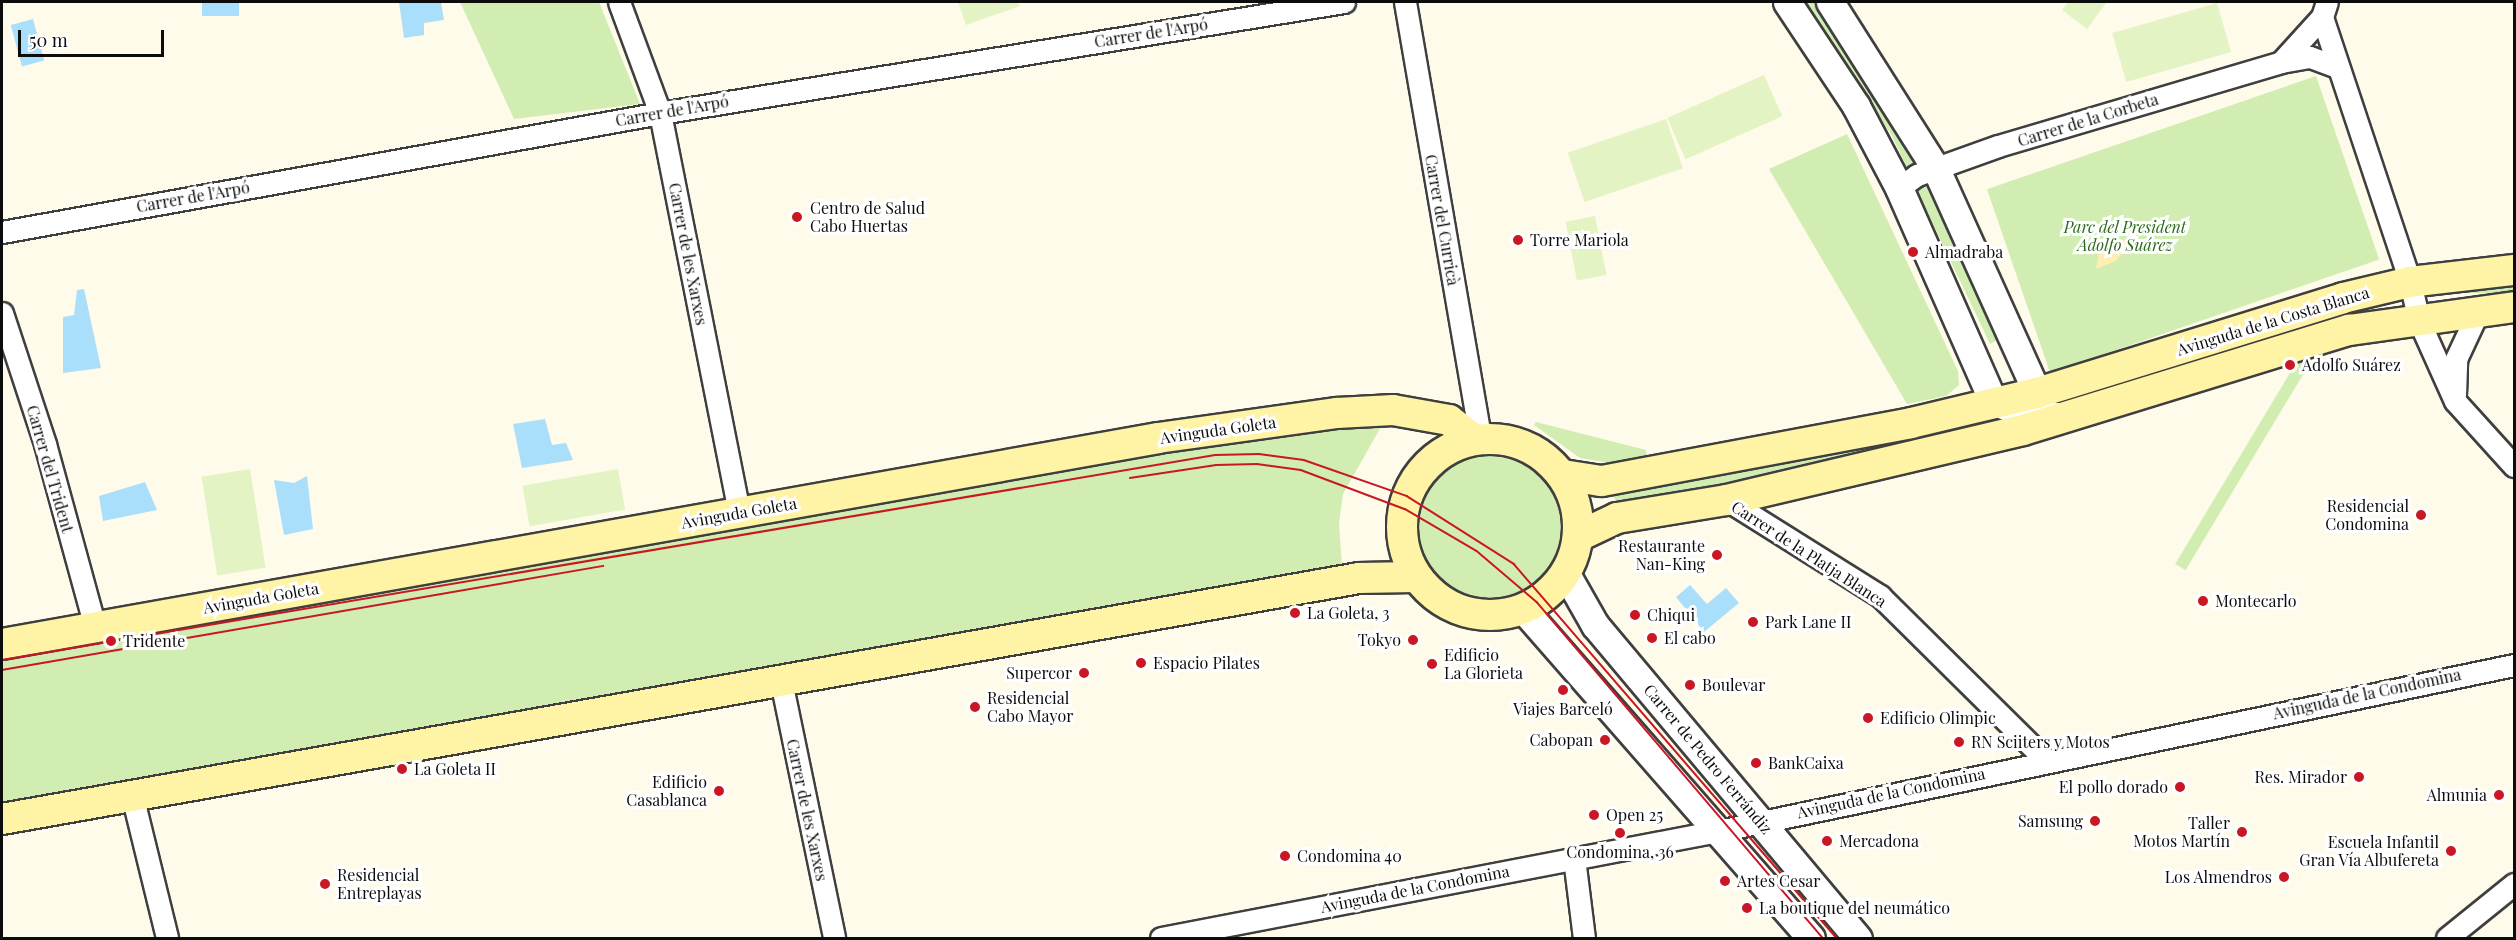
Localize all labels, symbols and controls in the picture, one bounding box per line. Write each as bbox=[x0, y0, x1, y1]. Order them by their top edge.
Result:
street label: Carrer de l'Arpó bbox=[1092, 14, 1210, 52]
scale bar bbox=[21, 18, 166, 56]
text: 50 m bbox=[29, 28, 68, 52]
street label: Carrer de la Corbeta bbox=[2015, 89, 2161, 151]
street label: Carrer de l'Arpó bbox=[613, 92, 731, 130]
street label: Carrer del Curricà bbox=[1421, 153, 1463, 287]
street label: Carrer de l'Arpó bbox=[134, 178, 252, 216]
street label: Carrer de les Xarxes bbox=[665, 181, 711, 327]
place label: Centro de Salud Cabo Huertas bbox=[810, 198, 925, 236]
marker: Centro de Salud Cabo Huertas bbox=[788, 208, 806, 226]
park label: Parc del President Adolfo Suárez bbox=[2063, 217, 2187, 255]
place label: Torre Mariola bbox=[1530, 230, 1629, 250]
marker: Torre Mariola bbox=[1511, 233, 1525, 247]
place label: Almadraba bbox=[1925, 242, 2003, 262]
marker: Almadraba bbox=[1906, 245, 1920, 259]
street label: Avinguda de la Costa Blanca bbox=[2174, 282, 2372, 360]
place label: Adolfo Suárez bbox=[2302, 355, 2401, 375]
marker: Adolfo Suárez bbox=[2283, 358, 2297, 372]
street label: Carrer del Trident bbox=[23, 403, 77, 535]
street label: Avinguda Goleta bbox=[1159, 412, 1277, 448]
street label: Avinguda Goleta bbox=[680, 493, 798, 533]
street label: Carrer de la Platja Blanca bbox=[1728, 496, 1890, 612]
place label: Residencial Condomina bbox=[2325, 496, 2409, 534]
marker: Residencial Condomina bbox=[2414, 508, 2428, 522]
place label: Restaurante Nan-King bbox=[1618, 536, 1705, 574]
marker: Restaurante Nan-King bbox=[1710, 548, 1724, 562]
street label: Avinguda Goleta bbox=[202, 578, 320, 618]
place label: Montecarlo bbox=[2215, 591, 2296, 611]
marker: Montecarlo bbox=[2196, 594, 2210, 608]
place label: La Goleta, 3 bbox=[1307, 603, 1390, 623]
place label: Chiqui bbox=[1647, 605, 1695, 625]
marker: La Goleta, 3 bbox=[1288, 606, 1302, 620]
marker: Chiqui bbox=[1628, 608, 1642, 622]
place label: Park Lane II bbox=[1765, 612, 1852, 632]
marker: Park Lane II bbox=[1746, 615, 1760, 629]
place label: El cabo bbox=[1664, 628, 1716, 648]
place label: Tokyo bbox=[1358, 630, 1401, 650]
place label: Tridente bbox=[123, 631, 185, 651]
marker: El cabo bbox=[1645, 631, 1659, 645]
marker: Tokyo bbox=[1406, 633, 1420, 647]
marker: Tridente bbox=[104, 634, 118, 648]
place label: Edificio La Glorieta bbox=[1444, 645, 1523, 683]
place label: Espacio Pilates bbox=[1153, 653, 1260, 673]
marker: Espacio Pilates bbox=[1134, 656, 1148, 670]
marker: Edificio La Glorieta bbox=[1425, 657, 1439, 671]
place label: Supercor bbox=[1006, 663, 1072, 683]
street label: Avinguda de la Condomina bbox=[2271, 665, 2463, 723]
marker: Supercor bbox=[1077, 666, 1091, 680]
place label: Boulevar bbox=[1702, 675, 1765, 695]
marker: Boulevar bbox=[1683, 678, 1697, 692]
street label: Carrer de Pedro Ferrándiz bbox=[1640, 680, 1776, 838]
marker: Viajes Barceló bbox=[1556, 683, 1570, 697]
place label: Residencial Cabo Mayor bbox=[987, 688, 1073, 726]
place label: Viajes Barceló bbox=[1513, 699, 1613, 719]
marker: Residencial Cabo Mayor bbox=[968, 700, 982, 714]
place label: Edificio Olimpic bbox=[1880, 708, 1996, 728]
marker: Edificio Olimpic bbox=[1861, 711, 1875, 725]
place label: Cabopan bbox=[1529, 730, 1593, 750]
place label: RN Sciiters y Motos bbox=[1971, 732, 2111, 752]
marker: Cabopan bbox=[1598, 733, 1612, 747]
marker: RN Sciiters y Motos bbox=[1952, 735, 1966, 749]
street label: Carrer de les Xarxes bbox=[782, 737, 832, 883]
place label: BankCaixa bbox=[1768, 753, 1844, 773]
marker: BankCaixa bbox=[1749, 756, 1763, 770]
place label: La Goleta II bbox=[414, 759, 496, 779]
marker: La Goleta II bbox=[395, 762, 409, 776]
street label: Avinguda de la Condomina bbox=[1795, 764, 1987, 822]
place label: Res. Mirador bbox=[2254, 767, 2347, 787]
marker: Res. Mirador bbox=[2352, 770, 2366, 784]
place label: Edificio Casablanca bbox=[626, 772, 707, 810]
place label: El pollo dorado bbox=[2059, 777, 2168, 797]
marker: El pollo dorado bbox=[2173, 780, 2187, 794]
marker: Edificio Casablanca bbox=[712, 784, 726, 798]
place label: Almunia bbox=[2427, 785, 2487, 805]
marker: Almunia bbox=[2492, 788, 2506, 802]
place label: Open 25 bbox=[1606, 805, 1663, 825]
marker: Open 25 bbox=[1587, 808, 1601, 822]
place label: Samsung bbox=[2018, 811, 2083, 831]
place label: Taller Motos Martín bbox=[2133, 813, 2230, 851]
marker: Samsung bbox=[2088, 814, 2102, 828]
marker: Taller Motos Martín bbox=[2235, 825, 2249, 839]
marker: Condomina, 36 bbox=[1613, 826, 1627, 840]
place label: Mercadona bbox=[1839, 831, 1919, 851]
place label: Escuela Infantil Gran Vía Albufereta bbox=[2298, 832, 2439, 870]
marker: Mercadona bbox=[1820, 834, 1834, 848]
place label: Condomina, 36 bbox=[1566, 842, 1674, 862]
marker: Escuela Infantil Gran Vía Albufereta bbox=[2444, 844, 2458, 858]
place label: Condomina 40 bbox=[1297, 846, 1402, 866]
marker: Condomina 40 bbox=[1278, 849, 1292, 863]
street label: Avinguda de la Condomina bbox=[1319, 861, 1511, 917]
place label: Residencial Entreplayas bbox=[337, 865, 422, 903]
place label: Los Almendros bbox=[2164, 867, 2272, 887]
marker: Los Almendros bbox=[2277, 870, 2291, 884]
place label: Artes Cesar bbox=[1737, 871, 1820, 891]
marker: Artes Cesar bbox=[1718, 874, 1732, 888]
marker: Residencial Entreplayas bbox=[318, 877, 332, 891]
place label: La boutique del neumático bbox=[1759, 898, 1950, 918]
marker: La boutique del neumático bbox=[1740, 901, 1754, 915]

